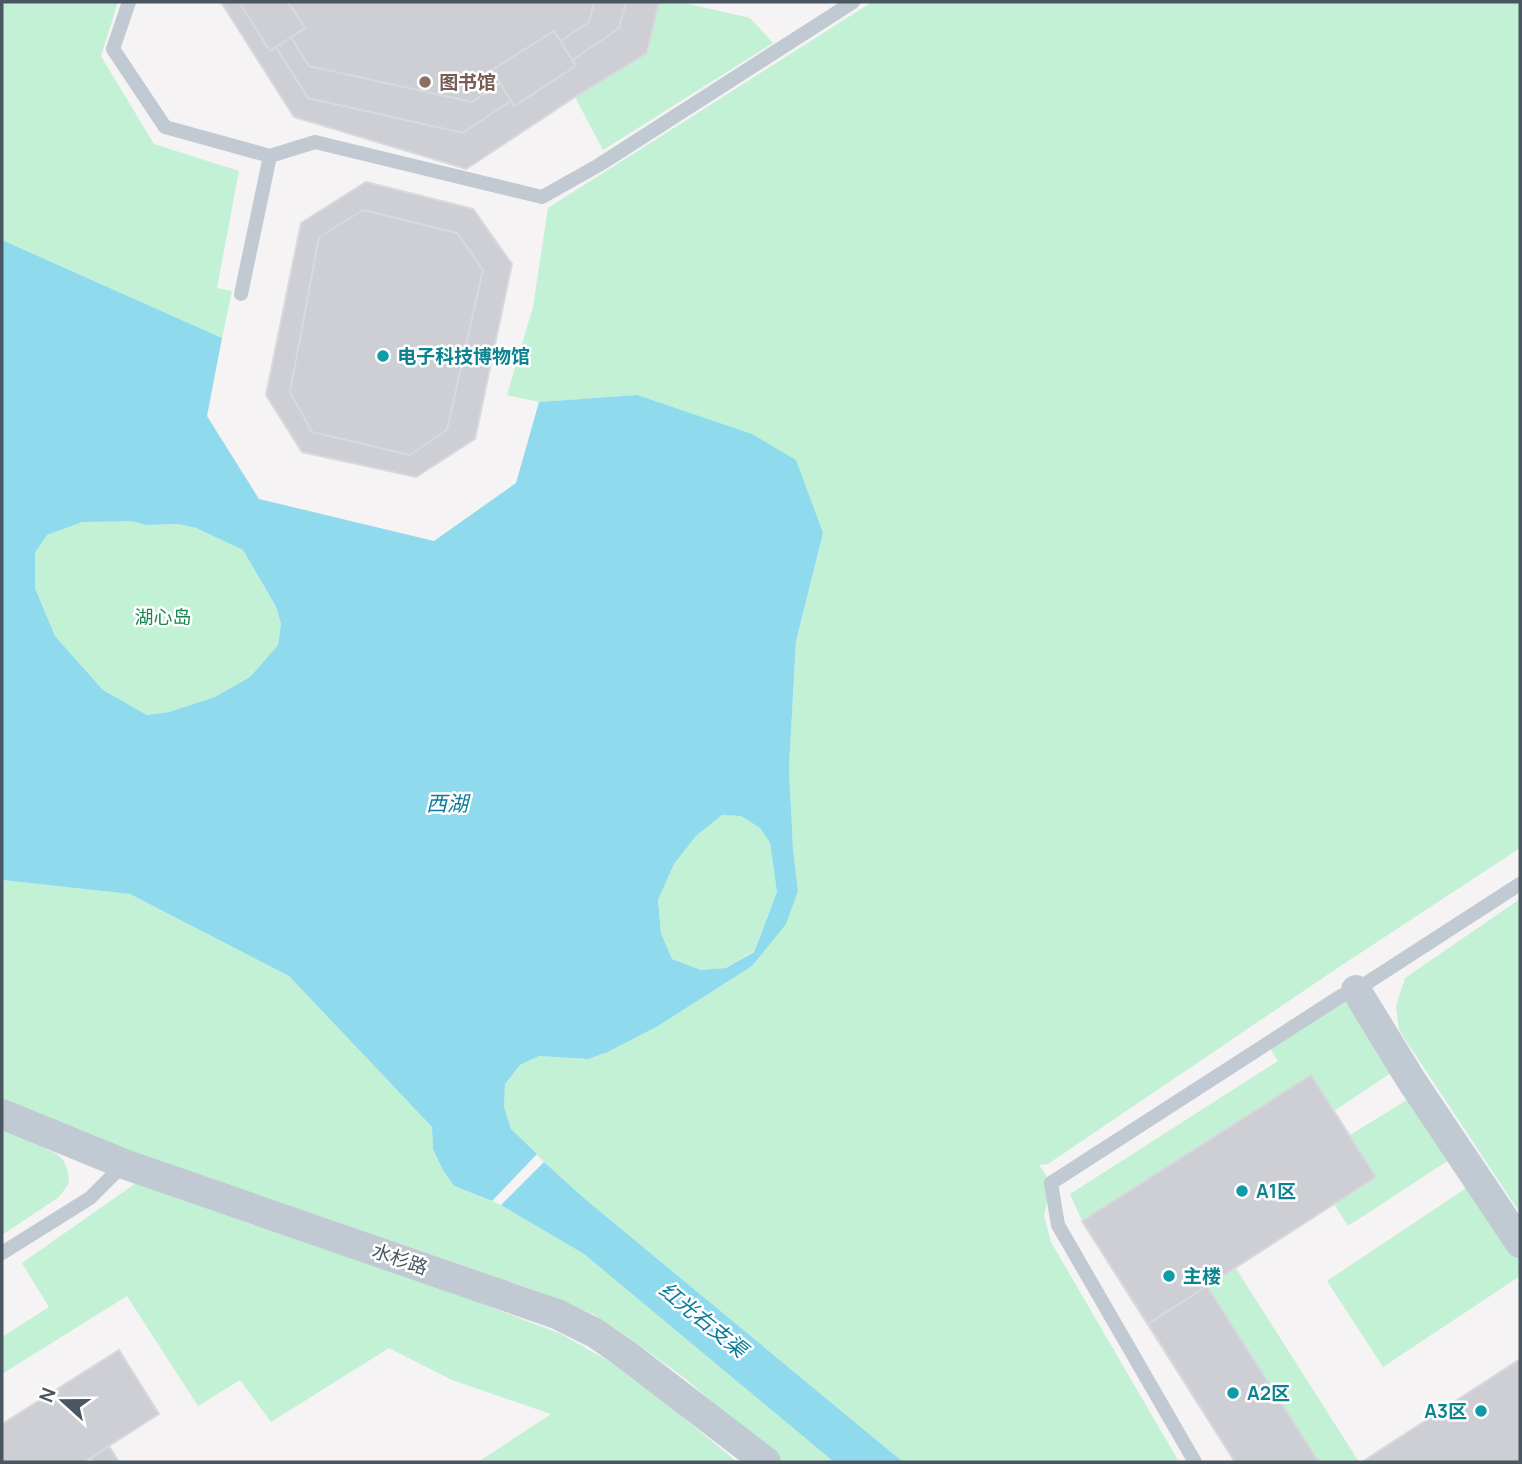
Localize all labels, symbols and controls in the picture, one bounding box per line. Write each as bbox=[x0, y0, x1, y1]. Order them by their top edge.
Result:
place label: 图书馆 bbox=[439, 69, 496, 95]
marker: 图书馆 bbox=[417, 74, 433, 90]
place label: 电子科技博物馆 bbox=[397, 343, 530, 369]
marker: 电子科技博物馆 bbox=[375, 348, 391, 364]
park label: 湖心岛 bbox=[134, 604, 192, 630]
water label: 西湖 bbox=[426, 789, 471, 817]
place label: A1区 bbox=[1256, 1178, 1296, 1204]
marker: A1区 bbox=[1234, 1183, 1250, 1199]
street label: 水杉路 bbox=[369, 1237, 431, 1281]
place label: 主楼 bbox=[1183, 1263, 1221, 1289]
marker: 主楼 bbox=[1161, 1268, 1177, 1284]
water label: 红光右支渠 bbox=[654, 1275, 756, 1365]
north arrow bbox=[28, 1366, 98, 1436]
place label: A2区 bbox=[1247, 1380, 1290, 1406]
text: N bbox=[33, 1384, 62, 1406]
marker: A2区 bbox=[1225, 1385, 1241, 1401]
place label: A3区 bbox=[1424, 1398, 1467, 1424]
marker: A3区 bbox=[1473, 1403, 1489, 1419]

